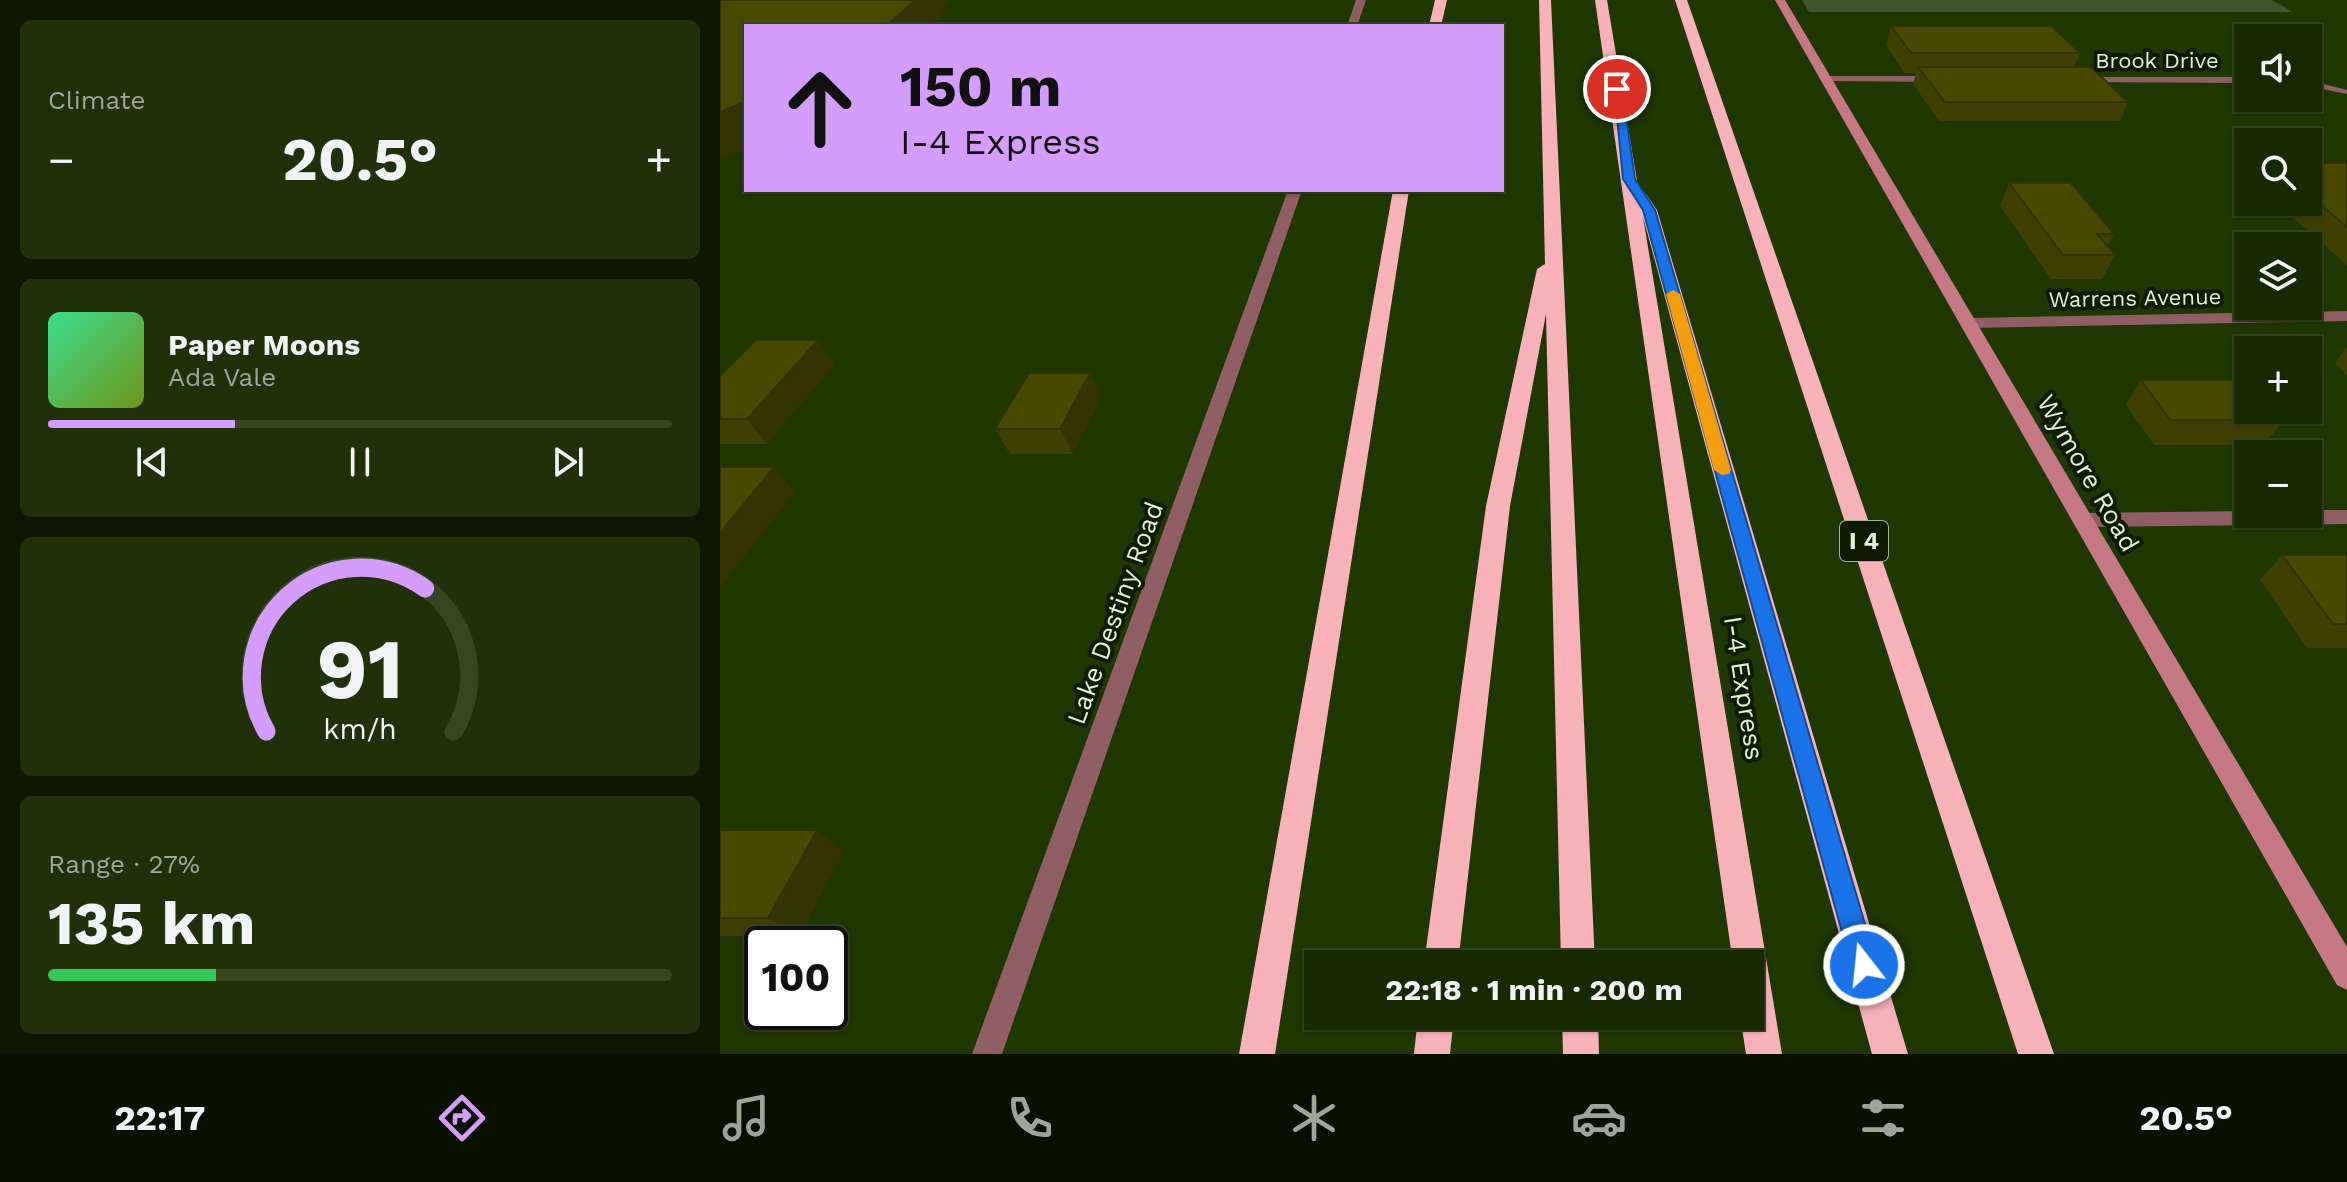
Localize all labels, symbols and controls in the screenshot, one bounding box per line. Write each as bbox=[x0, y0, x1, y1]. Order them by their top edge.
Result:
map controls bbox=[2234, 24, 2322, 528]
button: sound bbox=[2234, 24, 2322, 112]
street label: Brook Drive bbox=[2095, 48, 2219, 73]
text: 150 m bbox=[900, 54, 1062, 120]
pin bbox=[1583, 55, 1651, 123]
icon: ahead bbox=[768, 56, 872, 160]
icon: arrive bbox=[1595, 67, 1639, 111]
text: Climate bbox=[48, 85, 146, 115]
text: I-4 Express bbox=[900, 121, 1101, 163]
text: 20.5° bbox=[282, 124, 438, 195]
button: search bbox=[2234, 128, 2322, 216]
text: − bbox=[48, 134, 75, 186]
text: + bbox=[645, 134, 672, 186]
button: layers bbox=[2234, 232, 2322, 320]
street label: Warrens Avenue bbox=[2048, 284, 2222, 312]
text: Paper Moons bbox=[168, 327, 360, 362]
button: + bbox=[2234, 336, 2322, 424]
text: Ada Vale bbox=[168, 362, 276, 392]
street label: Wymore Road bbox=[2031, 389, 2145, 557]
icon: previous bbox=[130, 440, 174, 484]
icon: pause bbox=[338, 440, 382, 484]
icon: next bbox=[546, 440, 590, 484]
button: − bbox=[2234, 440, 2322, 528]
street label: Lake Destiny Road bbox=[1061, 498, 1169, 728]
road number: I 4 bbox=[1840, 521, 1888, 561]
street label: I-4 Express bbox=[1718, 614, 1770, 762]
text: 91 bbox=[316, 621, 404, 718]
text: km/h bbox=[323, 712, 397, 746]
text: Range · 27% bbox=[48, 849, 200, 879]
text: 135 km bbox=[48, 888, 255, 959]
position arrow bbox=[1822, 923, 1906, 1007]
speed limit sign: 100 bbox=[744, 926, 848, 1030]
text: 22:18 · 1 min · 200 m bbox=[1385, 972, 1683, 1007]
icon: directions bbox=[434, 1090, 490, 1146]
icon: music bbox=[718, 1090, 774, 1146]
icon: phone bbox=[1002, 1090, 1058, 1146]
icon: climate bbox=[1286, 1090, 1342, 1146]
icon: car bbox=[1571, 1090, 1627, 1146]
icon: filters bbox=[1855, 1090, 1911, 1146]
text: 22:17 bbox=[114, 1097, 205, 1139]
text: 20.5° bbox=[2139, 1097, 2233, 1139]

